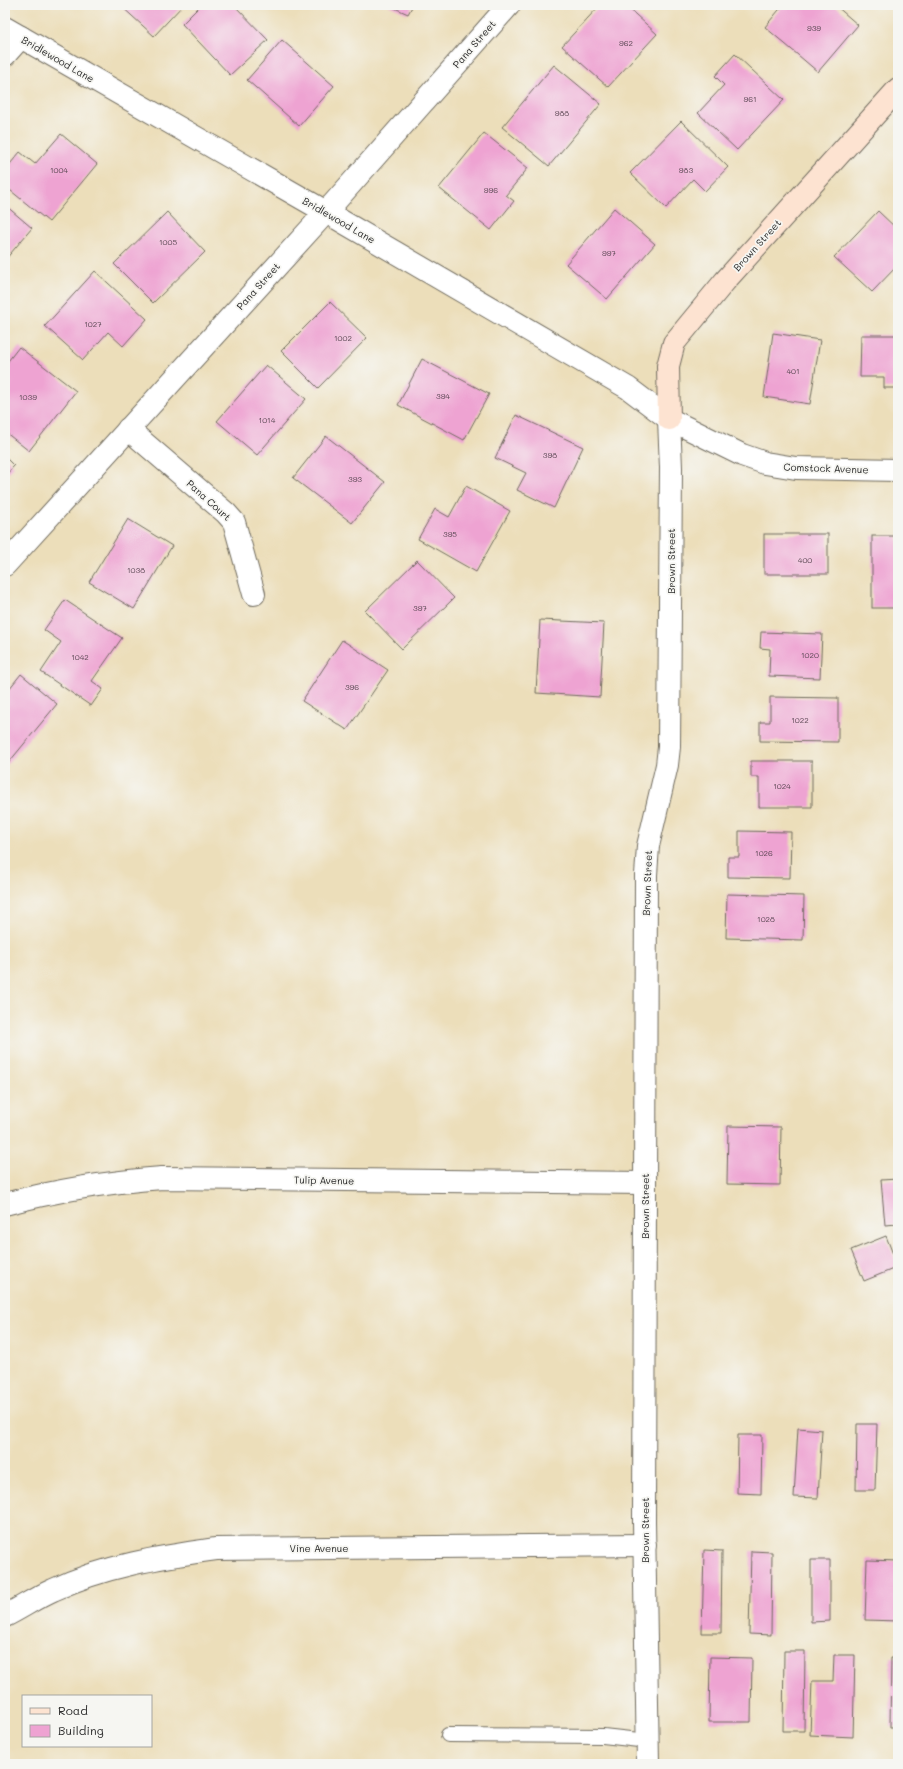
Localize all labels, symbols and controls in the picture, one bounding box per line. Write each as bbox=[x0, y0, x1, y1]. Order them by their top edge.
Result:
street label: Pana Street bbox=[449, 17, 499, 71]
house number: 939 bbox=[807, 23, 821, 33]
street label: Bridlewood Lane bbox=[19, 33, 97, 85]
house number: 962 bbox=[619, 38, 633, 48]
house number: 961 bbox=[743, 94, 757, 104]
house number: 988 bbox=[555, 108, 569, 118]
house number: 1004 bbox=[50, 165, 68, 175]
house number: 983 bbox=[679, 165, 693, 175]
house number: 996 bbox=[484, 185, 498, 195]
street label: Bridlewood Lane bbox=[300, 194, 378, 246]
street label: Brown Street bbox=[730, 216, 784, 274]
house number: 1005 bbox=[159, 237, 177, 247]
house number: 997 bbox=[602, 248, 617, 258]
street label: Pana Street bbox=[233, 259, 283, 313]
house number: 1027 bbox=[84, 319, 102, 329]
house number: 1002 bbox=[334, 333, 352, 343]
house number: 401 bbox=[786, 366, 800, 376]
house number: 394 bbox=[436, 391, 450, 401]
house number: 1039 bbox=[19, 392, 37, 402]
house number: 1014 bbox=[259, 415, 276, 425]
house number: 398 bbox=[543, 450, 557, 460]
street label: Comstock Avenue bbox=[783, 460, 869, 476]
house number: 393 bbox=[348, 474, 362, 484]
street label: Pana Court bbox=[184, 476, 234, 524]
street label: Brown Street bbox=[664, 528, 678, 594]
house number: 395 bbox=[443, 529, 457, 539]
house number: 400 bbox=[798, 555, 812, 565]
house number: 1038 bbox=[127, 565, 145, 575]
house number: 397 bbox=[413, 603, 427, 613]
house number: 1020 bbox=[801, 650, 819, 660]
house number: 1042 bbox=[71, 652, 89, 662]
house number: 396 bbox=[345, 682, 359, 692]
house number: 1022 bbox=[791, 715, 809, 725]
house number: 1024 bbox=[773, 781, 791, 791]
house number: 1026 bbox=[755, 848, 773, 858]
street label: Brown Street bbox=[639, 850, 655, 916]
house number: 1028 bbox=[757, 914, 775, 924]
street label: Tulip Avenue bbox=[294, 1172, 354, 1188]
street label: Brown Street bbox=[638, 1173, 652, 1239]
street label: Brown Street bbox=[638, 1497, 652, 1563]
street label: Vine Avenue bbox=[289, 1541, 349, 1555]
legend bbox=[22, 1695, 152, 1747]
text: Road bbox=[58, 1702, 88, 1718]
text: Building bbox=[58, 1722, 104, 1738]

